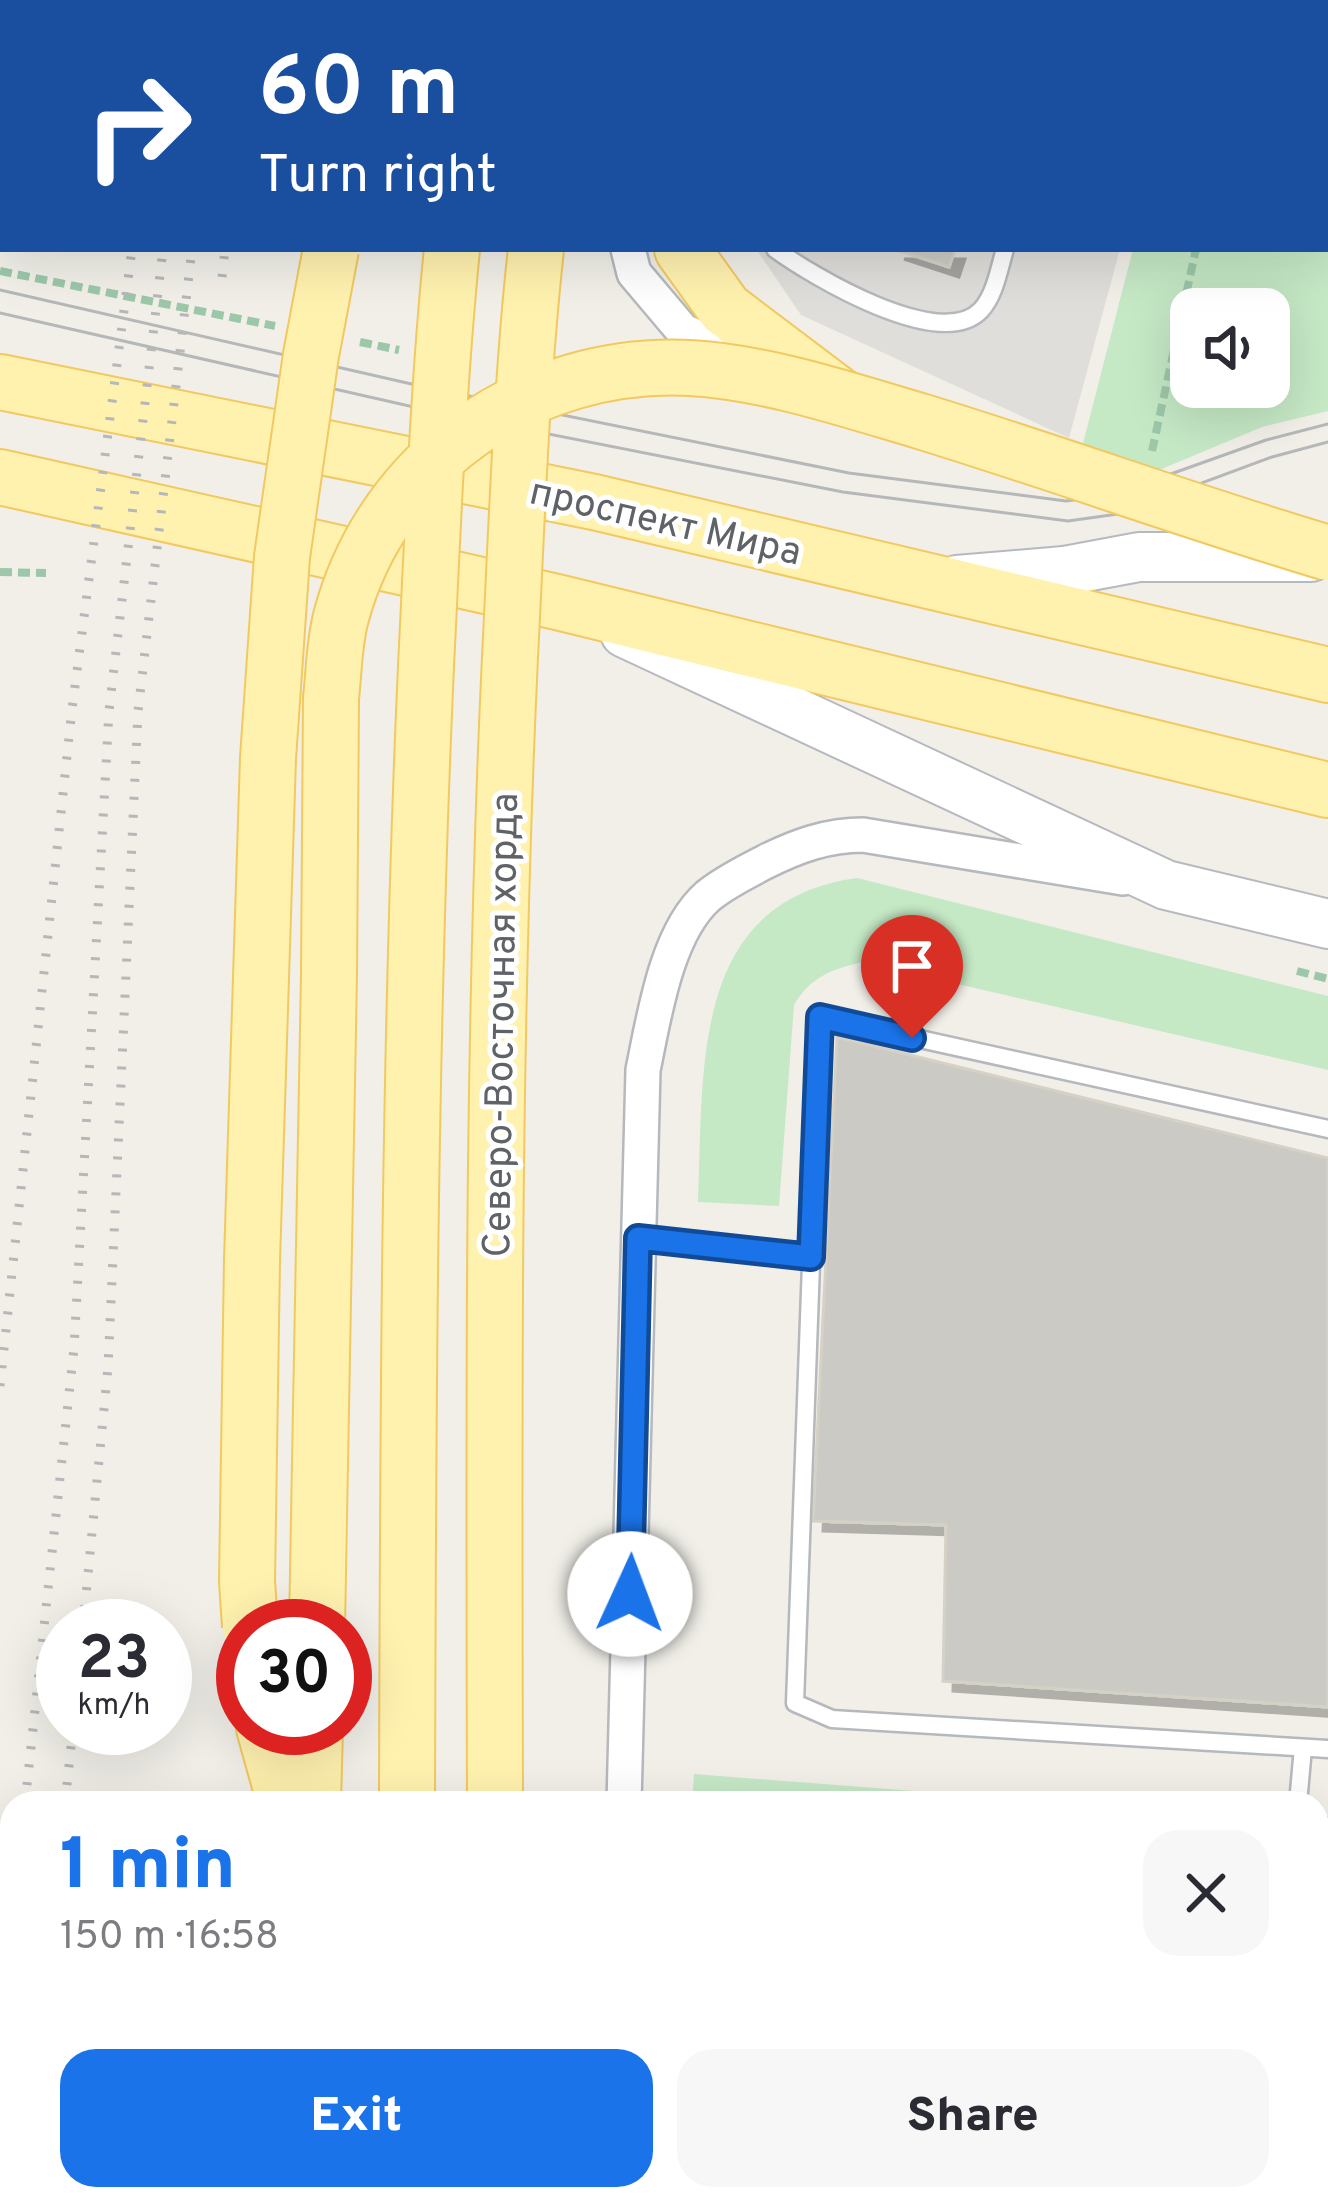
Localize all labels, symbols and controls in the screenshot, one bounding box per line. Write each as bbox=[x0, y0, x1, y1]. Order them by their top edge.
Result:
text: 60 m bbox=[258, 39, 459, 145]
icon: right bbox=[60, 48, 216, 204]
text: Turn right bbox=[258, 143, 497, 212]
map controls bbox=[1170, 288, 1290, 408]
button: sound bbox=[1170, 288, 1290, 408]
street label: проспект Мира bbox=[524, 469, 806, 579]
street label: Северо-Восточная хорда bbox=[475, 792, 532, 1258]
pin bbox=[861, 915, 963, 1038]
icon: arrive bbox=[879, 933, 945, 999]
position arrow bbox=[567, 1531, 693, 1657]
speed limit sign: 30 bbox=[216, 1599, 372, 1755]
text: 23 bbox=[78, 1624, 150, 1700]
text: km/h bbox=[78, 1688, 150, 1725]
text: 1 min bbox=[60, 1823, 236, 1915]
button: close bbox=[1143, 1830, 1269, 1956]
text: 150 m · 16:58 bbox=[60, 1914, 279, 1963]
button: Exit bbox=[60, 2049, 653, 2187]
button: Share bbox=[677, 2049, 1269, 2187]

